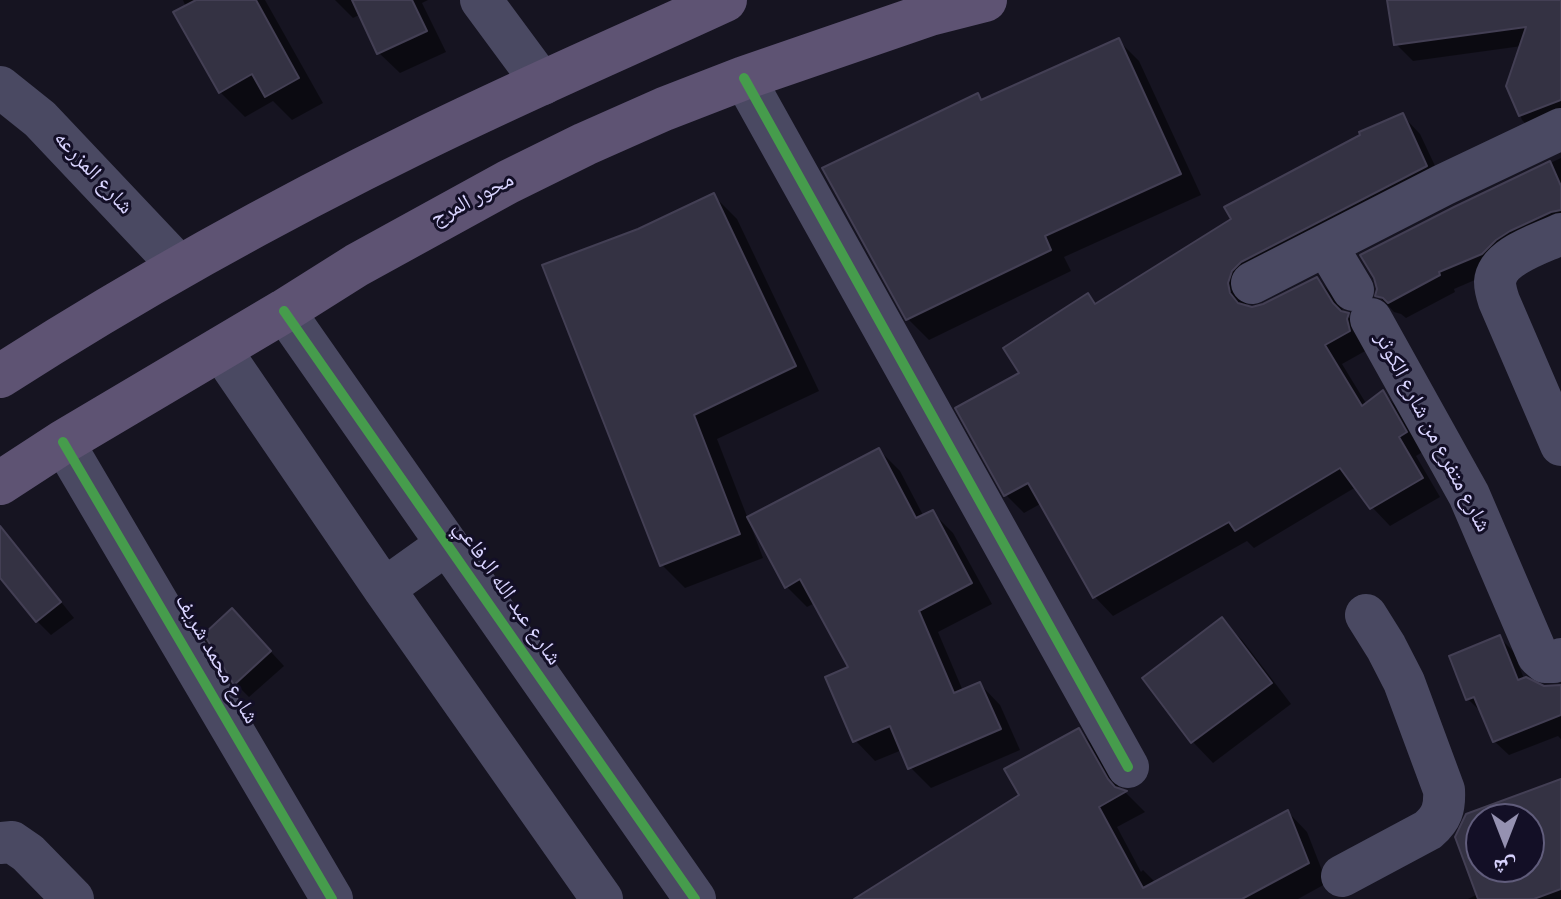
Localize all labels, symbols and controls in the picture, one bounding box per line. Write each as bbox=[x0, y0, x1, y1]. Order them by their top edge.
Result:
street label: شارع المزرعه bbox=[47, 127, 137, 221]
street label: محور المرج bbox=[427, 168, 519, 234]
street label: شارع متفرع من شارع الكوثر bbox=[1367, 329, 1495, 537]
street label: شارع عبد الله الرفاعي bbox=[446, 517, 566, 671]
street label: شارع محمد شريف bbox=[167, 591, 263, 729]
north arrow bbox=[1465, 803, 1545, 883]
text: ش bbox=[1493, 852, 1517, 879]

